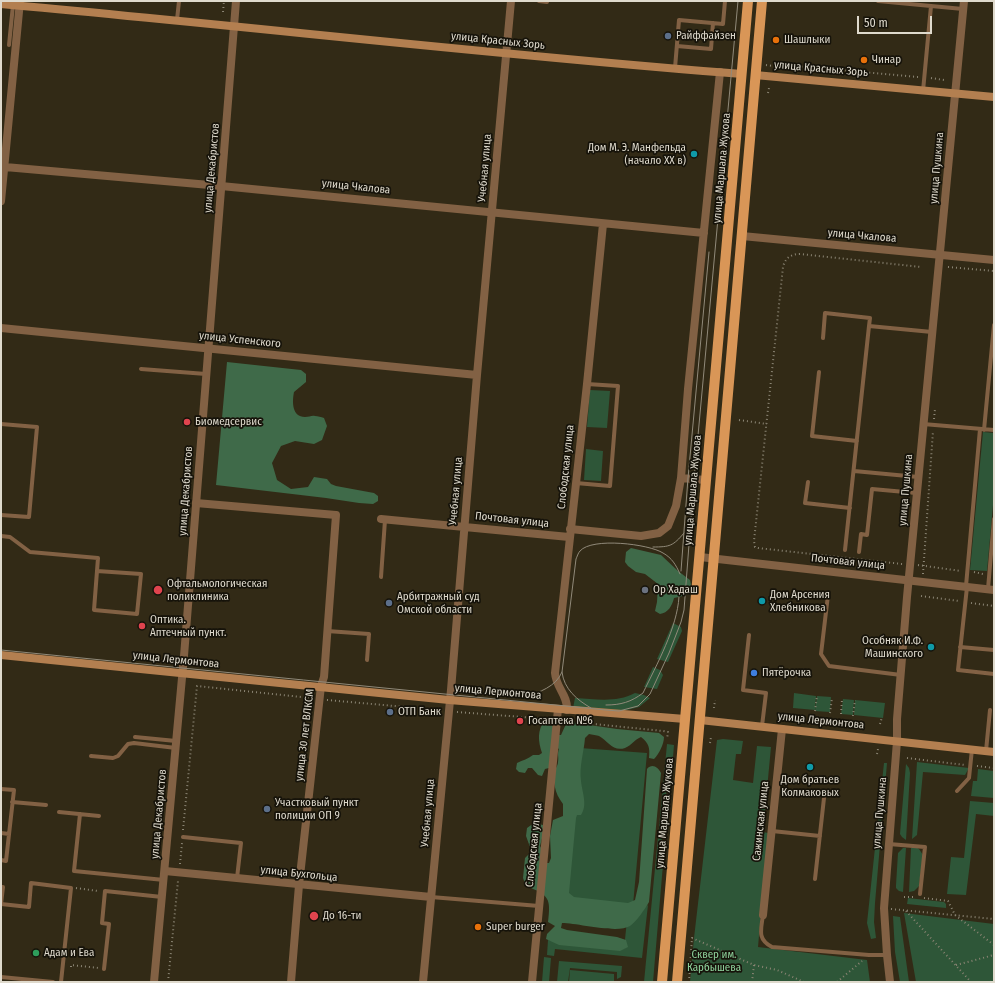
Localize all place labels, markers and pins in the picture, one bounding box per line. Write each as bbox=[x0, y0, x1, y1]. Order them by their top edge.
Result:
place label: Райффайзен bbox=[676, 29, 736, 43]
marker: Райффайзен bbox=[663, 31, 673, 41]
place label: Шашлыки bbox=[784, 33, 830, 47]
marker: Шашлыки bbox=[771, 35, 781, 45]
place label: Чинар bbox=[872, 53, 901, 67]
marker: Чинар bbox=[859, 55, 869, 65]
place label: Дом М. Э. Манфельда (начало XX в) bbox=[588, 141, 686, 167]
marker: Дом М. Э. Манфельда (начало XX в) bbox=[689, 149, 699, 159]
place label: Биомедсервис bbox=[195, 415, 262, 429]
marker: Биомедсервис bbox=[182, 417, 192, 427]
place label: Офтальмологическая поликлиника bbox=[167, 577, 267, 603]
place label: Ор Хадаш bbox=[653, 583, 698, 597]
marker: Офтальмологическая поликлиника bbox=[152, 584, 164, 596]
marker: Ор Хадаш bbox=[640, 585, 650, 595]
place label: Дом Арсения Хлебникова bbox=[770, 588, 830, 614]
place label: Арбитражный суд Омской области bbox=[397, 590, 480, 616]
marker: Дом Арсения Хлебникова bbox=[757, 596, 767, 606]
marker: Арбитражный суд Омской области bbox=[384, 598, 394, 608]
place label: Оптика. Аптечный пункт. bbox=[150, 613, 226, 639]
marker: Оптика. Аптечный пункт. bbox=[137, 621, 147, 631]
place label: Особняк И.Ф. Машинского bbox=[862, 634, 923, 660]
marker: Особняк И.Ф. Машинского bbox=[926, 642, 936, 652]
place label: Пятёрочка bbox=[762, 666, 811, 680]
marker: Пятёрочка bbox=[749, 668, 759, 678]
place label: ОТП Банк bbox=[398, 705, 441, 719]
marker: ОТП Банк bbox=[385, 707, 395, 717]
place label: Госаптека №6 bbox=[528, 714, 593, 728]
marker: Госаптека №6 bbox=[515, 716, 525, 726]
marker: Дом братьев Колмаковых bbox=[805, 762, 815, 772]
place label: Дом братьев Колмаковых bbox=[781, 773, 839, 799]
place label: Участковый пункт полиции ОП 9 bbox=[275, 796, 358, 822]
marker: Участковый пункт полиции ОП 9 bbox=[262, 804, 272, 814]
place label: До 16-ти bbox=[323, 909, 361, 923]
marker: До 16-ти bbox=[308, 910, 320, 922]
place label: Super burger bbox=[486, 920, 544, 934]
marker: Super burger bbox=[473, 922, 483, 932]
place label: Адам и Ева bbox=[44, 946, 94, 960]
marker: Адам и Ева bbox=[31, 948, 41, 958]

